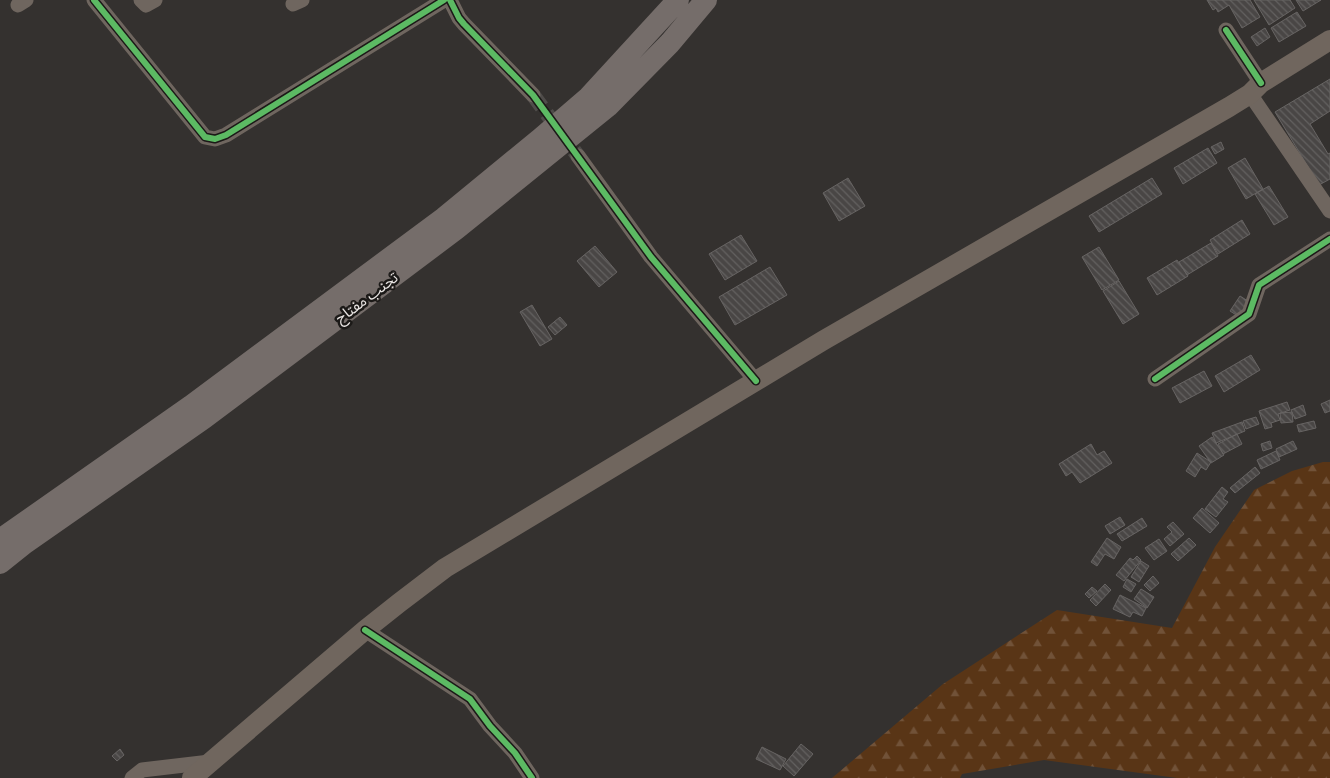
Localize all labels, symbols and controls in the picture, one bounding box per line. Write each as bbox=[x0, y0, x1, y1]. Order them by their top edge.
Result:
street label: تجنب مفتاح bbox=[330, 267, 403, 330]

